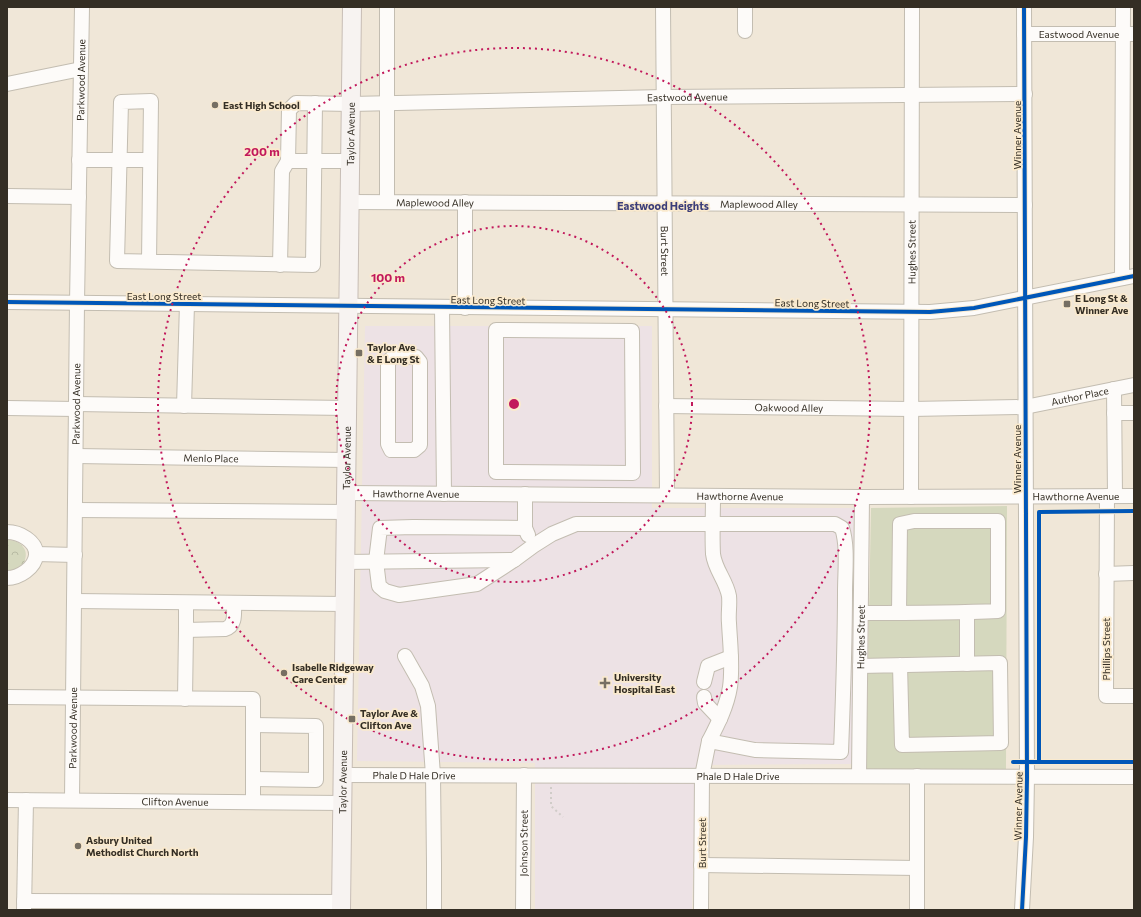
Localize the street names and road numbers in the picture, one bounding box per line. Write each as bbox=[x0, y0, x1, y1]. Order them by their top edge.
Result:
street label: Eastwood Avenue bbox=[1039, 28, 1119, 40]
street label: Parkwood Avenue bbox=[74, 39, 87, 121]
street label: Eastwood Avenue bbox=[647, 90, 728, 103]
street label: Winner Avenue bbox=[1011, 101, 1023, 169]
street label: Taylor Avenue bbox=[344, 102, 357, 166]
street label: Maplewood Alley bbox=[396, 196, 474, 209]
street label: Maplewood Alley bbox=[720, 198, 798, 210]
street label: Hughes Street bbox=[905, 220, 918, 284]
street label: Burt Street bbox=[659, 226, 671, 276]
street label: East Long Street bbox=[127, 290, 201, 302]
street label: East Long Street bbox=[451, 293, 525, 307]
street label: East Long Street bbox=[775, 296, 849, 310]
street label: Parkwood Avenue bbox=[70, 363, 82, 445]
street label: Author Place bbox=[1050, 384, 1110, 408]
street label: Oakwood Alley bbox=[755, 401, 823, 414]
street label: Winner Avenue bbox=[1011, 425, 1023, 493]
street label: Taylor Avenue bbox=[340, 426, 353, 490]
street label: Menlo Place bbox=[183, 452, 239, 464]
street label: Hawthorne Avenue bbox=[373, 487, 459, 500]
street label: Hawthorne Avenue bbox=[697, 490, 783, 502]
street label: Hawthorne Avenue bbox=[1033, 490, 1119, 502]
street label: Hughes Street bbox=[854, 605, 867, 669]
street label: Phillips Street bbox=[1100, 618, 1112, 680]
street label: Parkwood Avenue bbox=[66, 687, 79, 769]
street label: Taylor Avenue bbox=[336, 750, 349, 814]
street label: Phale D Hale Drive bbox=[373, 769, 455, 781]
street label: Phale D Hale Drive bbox=[696, 770, 779, 782]
street label: Winner Avenue bbox=[1011, 772, 1025, 840]
street label: Clifton Avenue bbox=[141, 795, 209, 808]
street label: Johnson Street bbox=[517, 810, 530, 876]
street label: Burt Street bbox=[696, 818, 708, 868]

